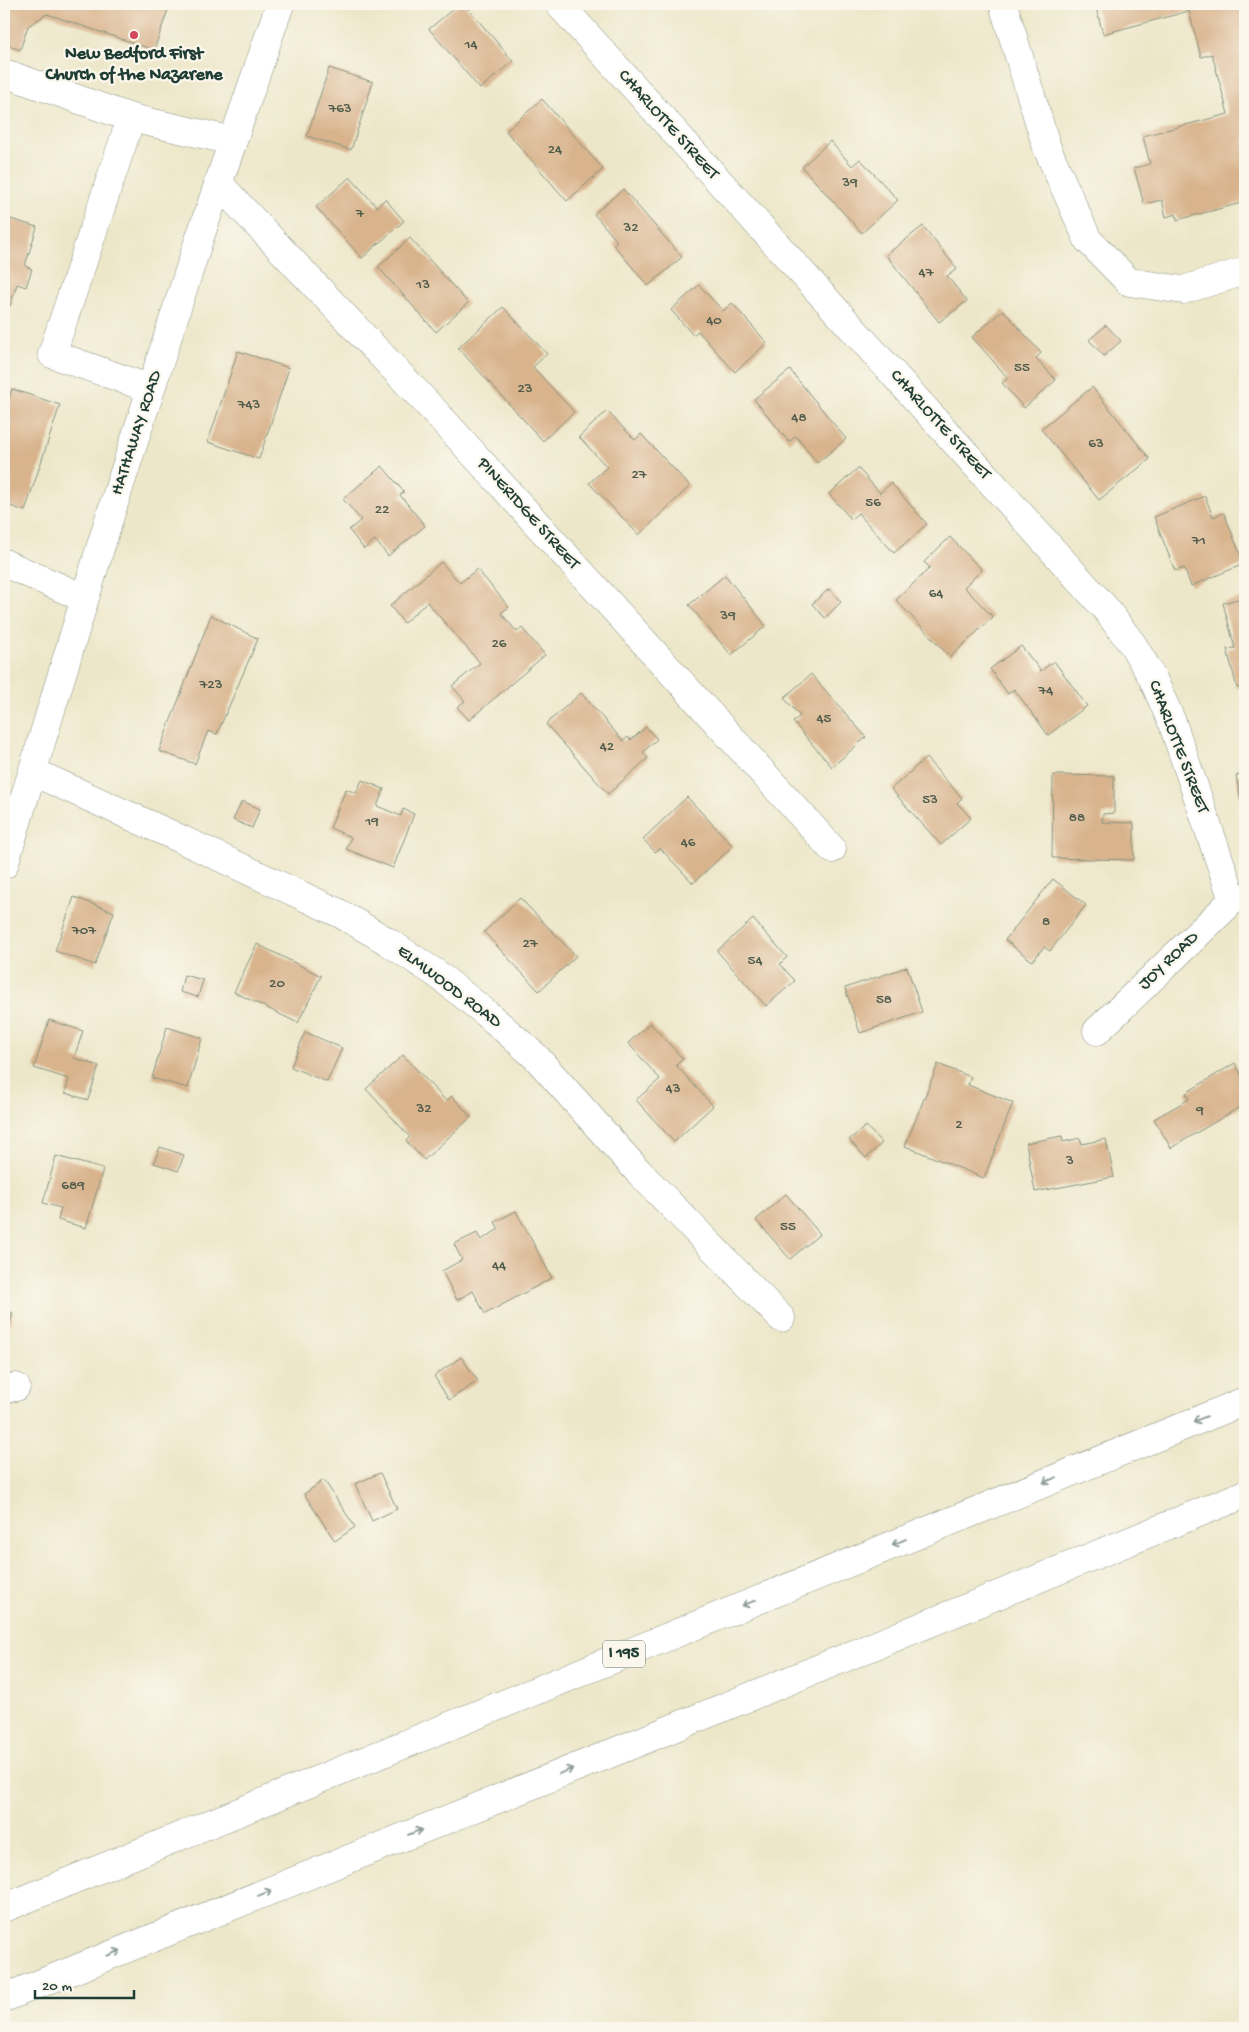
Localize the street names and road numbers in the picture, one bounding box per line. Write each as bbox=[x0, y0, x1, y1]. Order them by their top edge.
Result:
street label: CHARLOTTE STREET bbox=[613, 66, 724, 185]
street label: CHARLOTTE STREET bbox=[885, 366, 996, 485]
street label: HATHAWAY ROAD bbox=[107, 368, 167, 498]
street label: PINERIDGE STREET bbox=[471, 453, 585, 575]
street label: CHARLOTTE STREET bbox=[1143, 677, 1213, 818]
street label: JOY ROAD bbox=[1135, 927, 1204, 995]
street label: ELMWOOD ROAD bbox=[392, 941, 506, 1033]
road number: I 195 bbox=[603, 1640, 645, 1668]

